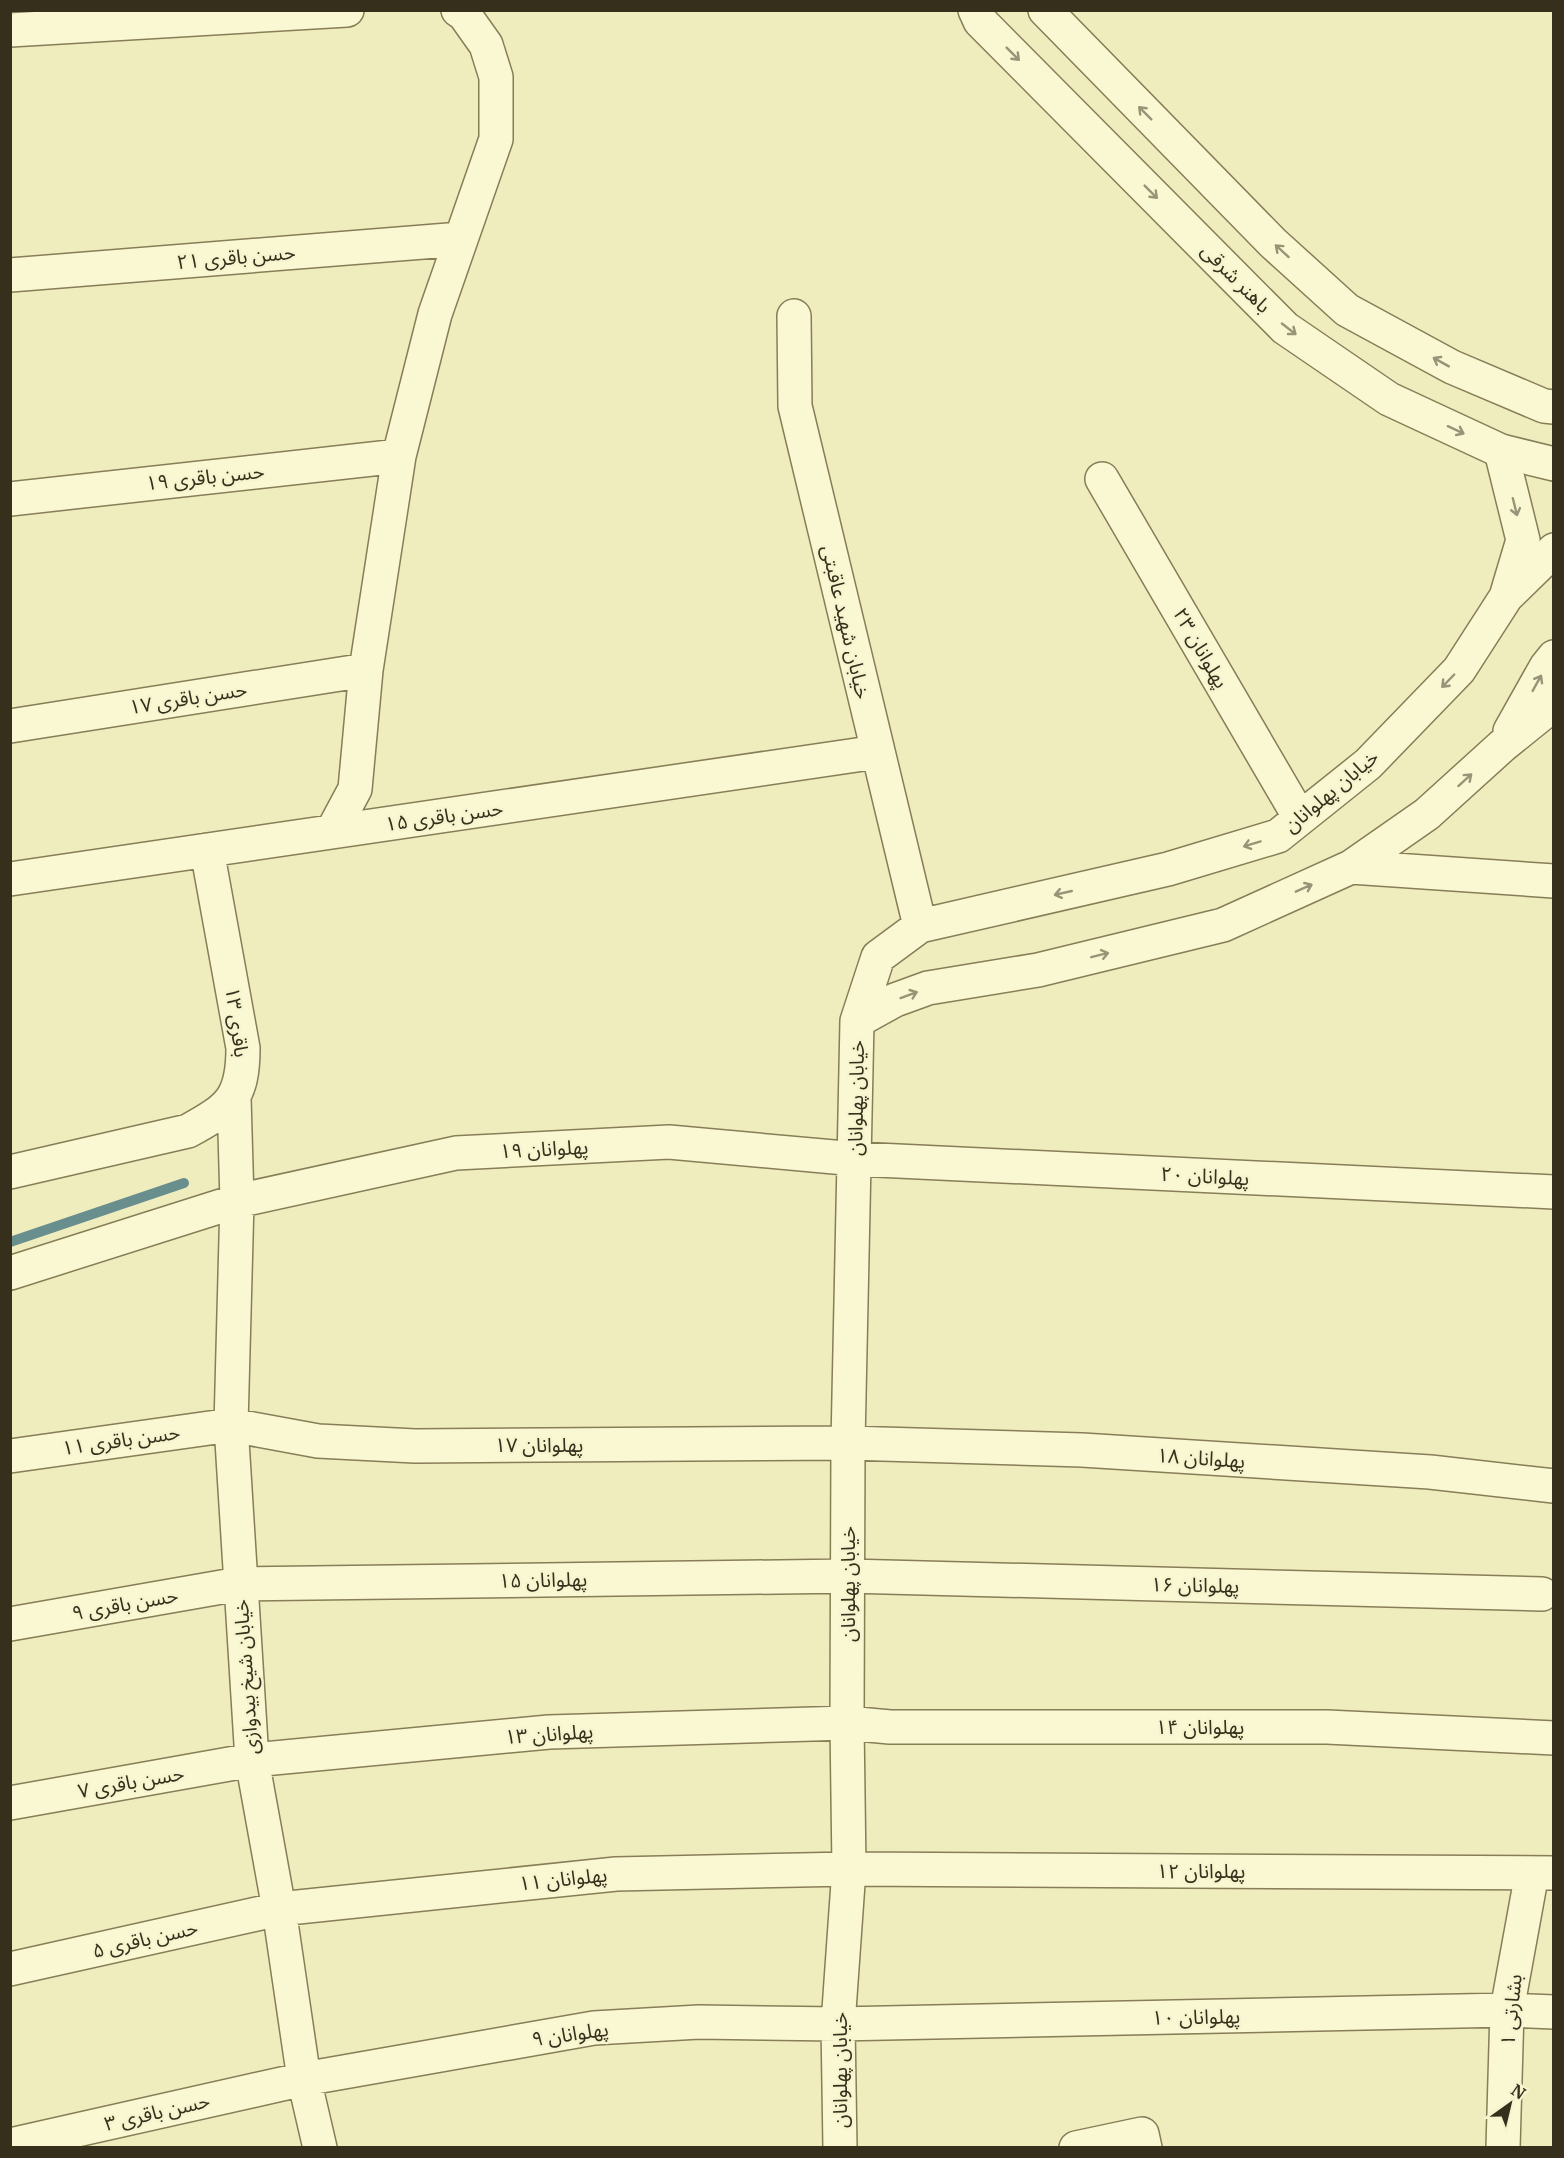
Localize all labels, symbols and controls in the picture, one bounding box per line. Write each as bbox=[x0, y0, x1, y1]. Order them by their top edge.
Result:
one-way arrow bbox=[1006, 47, 1020, 62]
one-way arrow bbox=[1138, 105, 1152, 120]
one-way arrow bbox=[1143, 185, 1158, 200]
street label: باهنر شرقی bbox=[1196, 237, 1277, 318]
street label: حسن باقری ۲۱ bbox=[176, 239, 296, 274]
one-way arrow bbox=[1275, 244, 1290, 258]
one-way arrow bbox=[1281, 323, 1297, 336]
one-way arrow bbox=[1433, 356, 1450, 368]
one-way arrow bbox=[1446, 424, 1464, 436]
street label: حسن باقری ۱۹ bbox=[144, 458, 265, 495]
one-way arrow bbox=[1509, 498, 1521, 517]
street label: خیابان شهید عاقبتی bbox=[817, 542, 876, 701]
street label: پهلوانان ۲۳ bbox=[1167, 603, 1234, 693]
one-way arrow bbox=[1441, 673, 1455, 688]
one-way arrow bbox=[1532, 674, 1543, 692]
street label: حسن باقری ۱۷ bbox=[127, 676, 249, 719]
street label: خیابان پهلوانان bbox=[1278, 744, 1384, 838]
one-way arrow bbox=[1457, 773, 1472, 787]
street label: حسن باقری ۱۵ bbox=[383, 795, 505, 836]
one-way arrow bbox=[1243, 839, 1262, 850]
one-way arrow bbox=[1295, 882, 1313, 893]
one-way arrow bbox=[1054, 888, 1073, 900]
one-way arrow bbox=[1090, 949, 1109, 961]
street label: باقری ۱۳ bbox=[220, 985, 255, 1059]
one-way arrow bbox=[899, 988, 918, 999]
street label: خیابان پهلوانان bbox=[842, 1040, 870, 1156]
street label: پهلوانان ۱۹ bbox=[499, 1134, 589, 1164]
street label: پهلوانان ۲۰ bbox=[1160, 1161, 1250, 1191]
street label: حسن باقری ۱۱ bbox=[60, 1419, 182, 1460]
street label: پهلوانان ۱۷ bbox=[495, 1432, 583, 1458]
street label: پهلوانان ۱۸ bbox=[1156, 1442, 1246, 1474]
street label: خیابان پهلوانان bbox=[835, 1526, 861, 1642]
street label: پهلوانان ۱۵ bbox=[498, 1566, 588, 1594]
street label: پهلوانان ۱۶ bbox=[1150, 1571, 1240, 1599]
street label: حسن باقری ۹ bbox=[70, 1582, 180, 1625]
street label: خیابان شیخ بیدوازی bbox=[228, 1599, 266, 1755]
street label: پهلوانان ۱۴ bbox=[1156, 1714, 1244, 1740]
street label: پهلوانان ۱۳ bbox=[504, 1718, 594, 1750]
street label: حسن باقری ۷ bbox=[76, 1760, 186, 1803]
street label: پهلوانان ۱۲ bbox=[1157, 1858, 1245, 1884]
street label: پهلوانان ۱۱ bbox=[517, 1861, 609, 1897]
street label: حسن باقری ۵ bbox=[90, 1914, 200, 1963]
street label: بشارتی ۱ bbox=[1494, 1973, 1527, 2047]
street label: پهلوانان ۱۰ bbox=[1151, 2003, 1241, 2031]
street label: خیابان پهلوانان bbox=[827, 2012, 853, 2128]
street label: پهلوانان ۹ bbox=[530, 2016, 610, 2052]
north arrow bbox=[1480, 2074, 1540, 2134]
text: N bbox=[1508, 2080, 1530, 2104]
street label: حسن باقری ۳ bbox=[102, 2087, 212, 2136]

